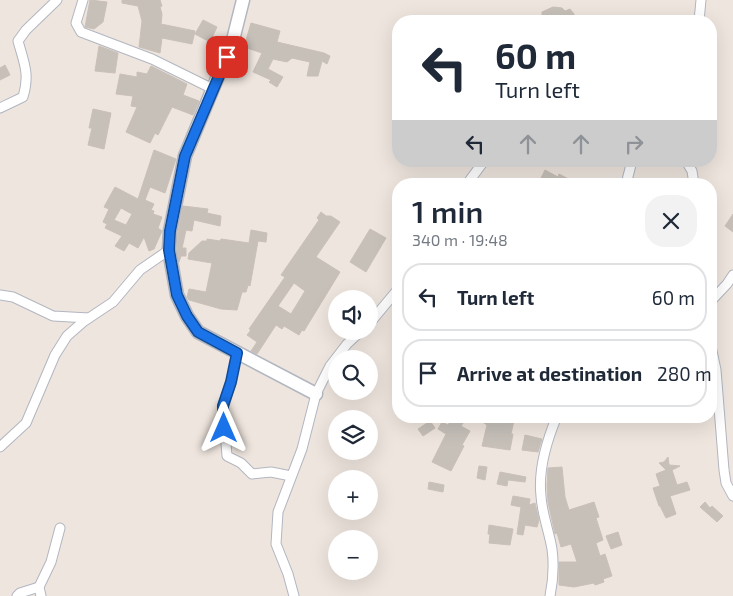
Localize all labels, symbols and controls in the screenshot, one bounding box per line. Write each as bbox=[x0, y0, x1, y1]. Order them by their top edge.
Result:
text: 60 m bbox=[495, 34, 576, 76]
icon: left bbox=[412, 35, 477, 100]
pin bbox=[206, 36, 248, 78]
icon: arrive bbox=[213, 43, 241, 71]
text: Turn left bbox=[495, 76, 580, 102]
icon: left bbox=[461, 130, 489, 158]
icon: ahead bbox=[514, 130, 542, 158]
icon: ahead bbox=[567, 130, 595, 158]
icon: right bbox=[620, 130, 648, 158]
text: 1 min bbox=[412, 193, 483, 229]
button: close bbox=[645, 195, 697, 247]
text: 340 m · 19:48 bbox=[412, 230, 508, 249]
icon: left bbox=[414, 283, 442, 311]
text: Turn left bbox=[457, 286, 534, 309]
text: 60 m bbox=[652, 286, 695, 309]
map controls bbox=[328, 290, 378, 580]
button: sound bbox=[328, 290, 378, 340]
button: search bbox=[328, 350, 378, 400]
icon: arrive bbox=[414, 359, 442, 387]
text: Arrive at destination bbox=[457, 362, 642, 385]
text: 280 m bbox=[657, 362, 712, 385]
position arrow bbox=[197, 401, 249, 453]
button: layers bbox=[328, 410, 378, 460]
button: + bbox=[328, 470, 378, 520]
button: − bbox=[328, 530, 378, 580]

